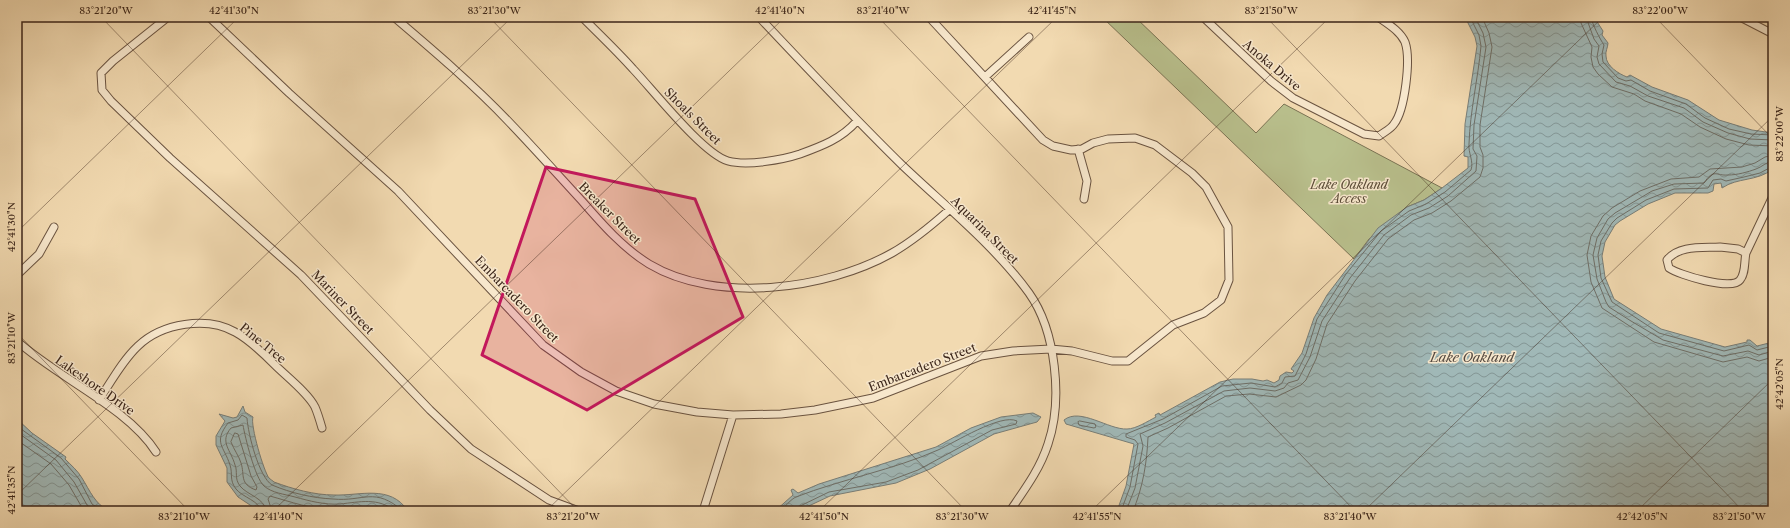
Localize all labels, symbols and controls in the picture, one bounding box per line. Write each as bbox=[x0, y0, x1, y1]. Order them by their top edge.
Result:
text: 83°21'20"W bbox=[79, 4, 134, 17]
text: 42°41'30"N bbox=[209, 4, 259, 17]
text: 83°21'30"W bbox=[467, 4, 522, 17]
text: 42°41'40"N bbox=[755, 4, 805, 17]
text: 83°21'40"W bbox=[856, 4, 911, 17]
text: 42°41'45"N bbox=[1028, 4, 1076, 17]
text: 83°21'50"W bbox=[1244, 4, 1299, 17]
text: 83°22'00"W bbox=[1632, 4, 1689, 17]
street label: Anoka Drive bbox=[1239, 36, 1304, 94]
street label: Shoals Street bbox=[661, 84, 725, 148]
text: 83°22'00"W bbox=[1773, 105, 1786, 162]
park label: Lake Oakland Access bbox=[1309, 177, 1390, 206]
street label: Breaker Street bbox=[576, 179, 645, 248]
street label: Aquarina Street bbox=[947, 192, 1022, 267]
text: 42°41'30"N bbox=[5, 202, 18, 252]
street label: Embarcadero Street bbox=[472, 253, 563, 346]
street label: Mariner Street bbox=[309, 267, 378, 338]
text: 83°21'10"W bbox=[5, 311, 18, 364]
street label: Pine Tree bbox=[237, 320, 289, 366]
street label: Embarcadero Street bbox=[866, 339, 979, 394]
water label: Lake Oakland bbox=[1429, 349, 1515, 365]
street label: Lakeshore Drive bbox=[52, 352, 138, 418]
text: 42°42'05"N bbox=[1773, 358, 1786, 410]
text: 42°41'35"N bbox=[5, 465, 18, 515]
text: 83°21'10"W bbox=[158, 510, 211, 523]
text: 42°41'40"N bbox=[253, 510, 303, 523]
text: 83°21'20"W bbox=[546, 510, 601, 523]
text: 42°41'50"N bbox=[799, 510, 849, 523]
text: 83°21'30"W bbox=[935, 510, 990, 523]
text: 42°41'55"N bbox=[1072, 510, 1122, 523]
text: 83°21'40"W bbox=[1323, 510, 1378, 523]
text: 42°42'05"N bbox=[1616, 510, 1668, 523]
text: 83°21'50"W bbox=[1712, 510, 1767, 523]

